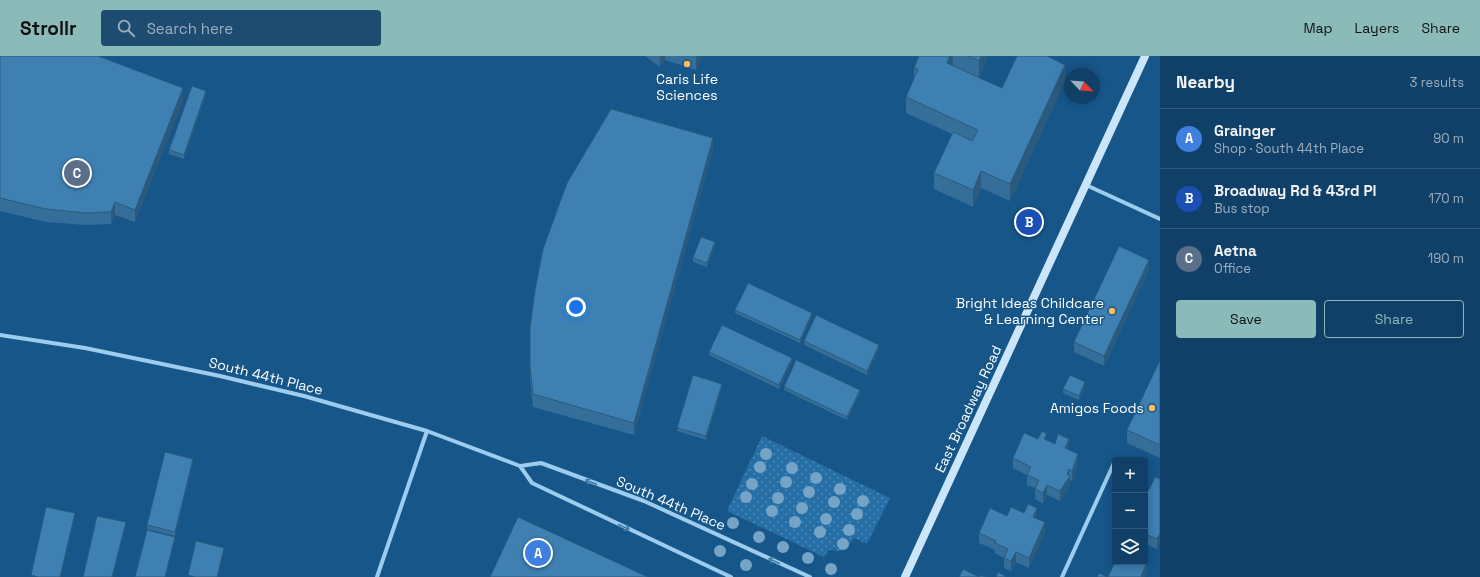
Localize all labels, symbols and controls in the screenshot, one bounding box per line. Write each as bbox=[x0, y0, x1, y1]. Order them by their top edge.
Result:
search box bbox=[101, 10, 381, 46]
text: Strollr bbox=[20, 16, 77, 41]
icon: search bbox=[115, 17, 137, 39]
text: Search here bbox=[147, 19, 233, 38]
text: Map bbox=[1303, 19, 1333, 37]
text: Layers bbox=[1355, 19, 1399, 37]
text: Share bbox=[1421, 19, 1460, 37]
marker: Caris Life Sciences bbox=[682, 59, 692, 69]
north arrow bbox=[1064, 68, 1100, 104]
place label: Caris Life Sciences bbox=[656, 70, 718, 104]
text: Nearby bbox=[1176, 71, 1235, 93]
text: 3 results bbox=[1410, 74, 1464, 91]
text: Grainger bbox=[1214, 121, 1276, 140]
text: A bbox=[1185, 130, 1193, 147]
text: 90 m bbox=[1433, 130, 1464, 147]
text: Shop · South 44th Place bbox=[1214, 140, 1364, 157]
pin: C bbox=[64, 158, 90, 188]
text: Broadway Rd & 43rd Pl bbox=[1214, 181, 1376, 200]
text: B bbox=[1185, 190, 1193, 207]
text: 170 m bbox=[1428, 190, 1464, 207]
text: Bus stop bbox=[1214, 200, 1270, 217]
pin: B bbox=[1016, 207, 1042, 237]
text: Aetna bbox=[1214, 241, 1257, 260]
text: C bbox=[1185, 250, 1193, 267]
text: 190 m bbox=[1428, 250, 1464, 267]
text: Office bbox=[1214, 260, 1251, 277]
place label: Bright Ideas Childcare & Learning Center bbox=[956, 294, 1104, 328]
your location bbox=[566, 297, 586, 317]
button: Save bbox=[1176, 300, 1316, 338]
button: Share bbox=[1324, 300, 1464, 338]
marker: Bright Ideas Childcare & Learning Center bbox=[1107, 306, 1117, 316]
street label: East Broadway Road bbox=[931, 342, 1005, 476]
street label: South 44th Place bbox=[207, 353, 325, 399]
place label: Amigos Foods bbox=[1050, 399, 1144, 417]
marker: Amigos Foods bbox=[1147, 403, 1157, 413]
map controls bbox=[1112, 457, 1148, 565]
button: + bbox=[1112, 457, 1148, 493]
street label: South 44th Place bbox=[614, 472, 728, 534]
one-way arrow bbox=[585, 477, 597, 485]
button: − bbox=[1112, 493, 1148, 529]
one-way arrow bbox=[618, 524, 630, 531]
button: layers bbox=[1112, 529, 1148, 565]
pin: A bbox=[525, 538, 551, 568]
one-way arrow bbox=[769, 557, 781, 564]

